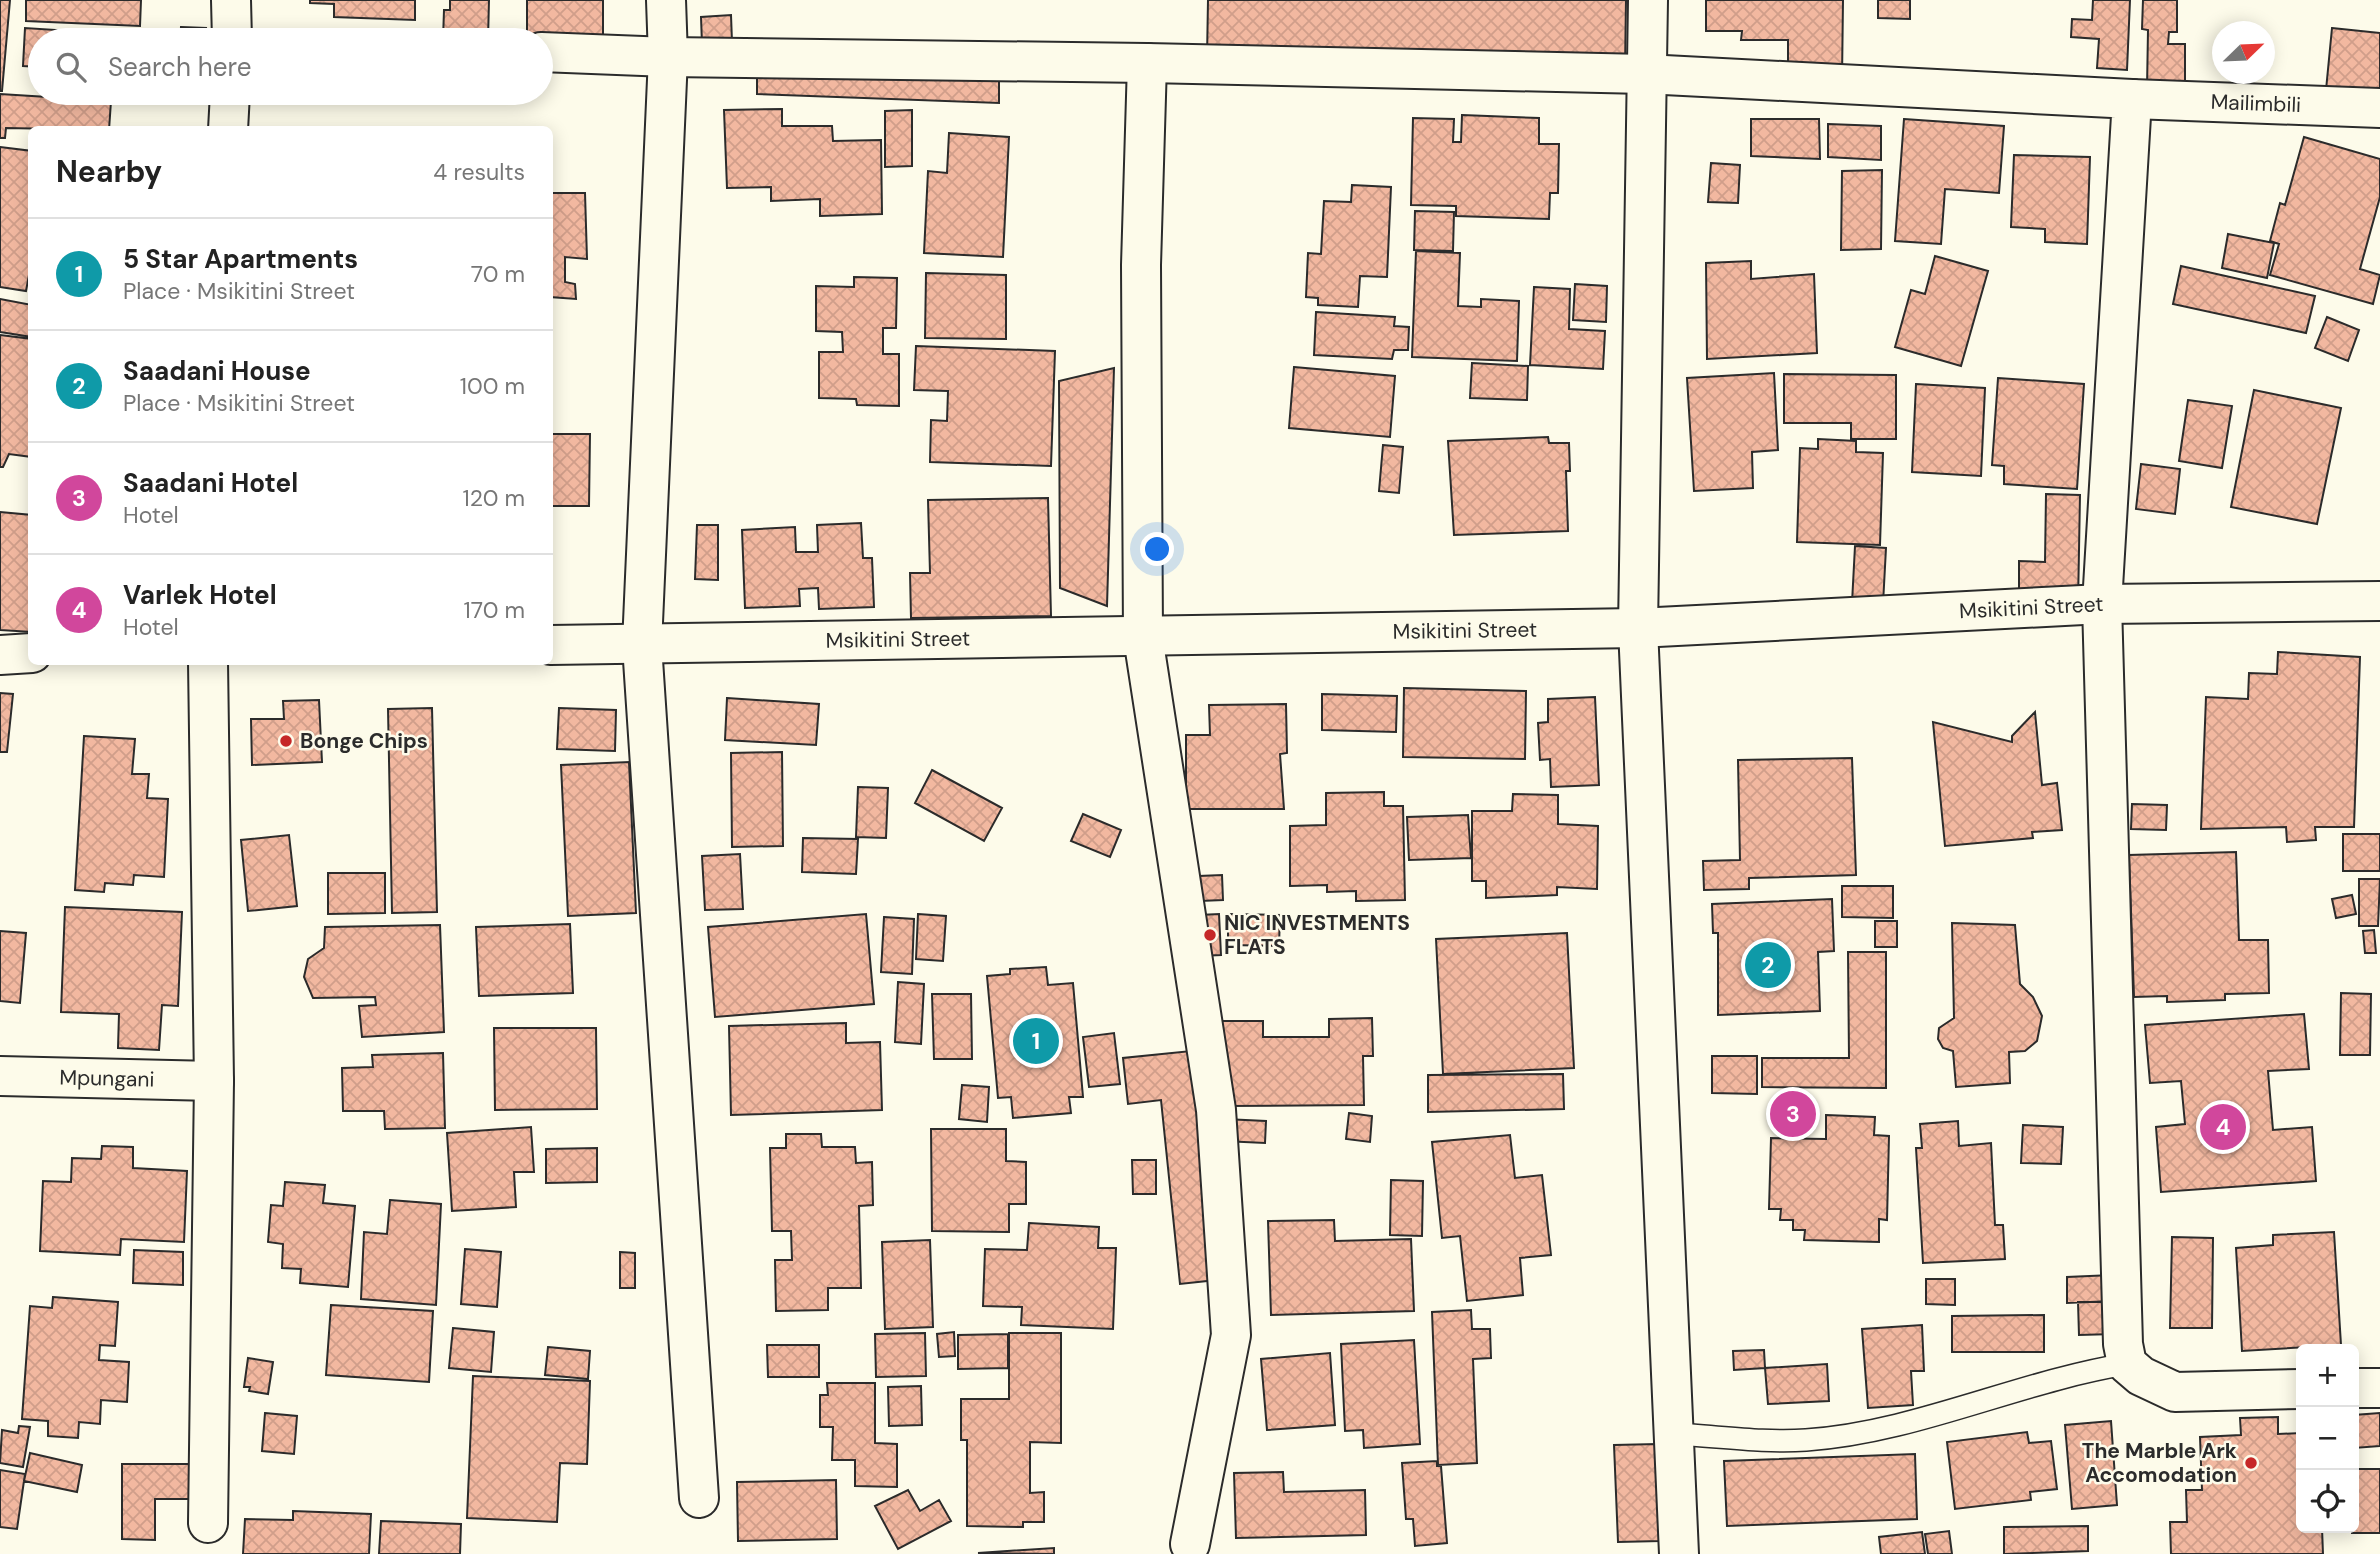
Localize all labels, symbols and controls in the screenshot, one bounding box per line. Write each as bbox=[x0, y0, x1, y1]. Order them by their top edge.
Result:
north arrow bbox=[2212, 21, 2275, 84]
search box bbox=[28, 28, 553, 105]
icon: search bbox=[52, 48, 90, 86]
text: Search here bbox=[108, 50, 251, 84]
street label: Mailimbili bbox=[2210, 88, 2302, 119]
text: Nearby bbox=[56, 152, 162, 191]
text: 4 results bbox=[433, 157, 525, 187]
text: 5 Star Apartments bbox=[123, 242, 358, 276]
text: 1 bbox=[75, 259, 83, 289]
text: 70 m bbox=[471, 259, 525, 289]
text: Place · Msikitini Street bbox=[123, 276, 355, 306]
text: Saadani House bbox=[123, 354, 311, 388]
text: 2 bbox=[72, 371, 86, 401]
text: 100 m bbox=[460, 371, 525, 401]
text: Place · Msikitini Street bbox=[123, 388, 355, 418]
text: Saadani Hotel bbox=[123, 466, 298, 500]
text: 3 bbox=[72, 483, 86, 513]
text: 120 m bbox=[462, 483, 525, 513]
text: Hotel bbox=[123, 500, 179, 530]
your location bbox=[1140, 532, 1174, 566]
text: Varlek Hotel bbox=[123, 578, 277, 612]
street label: Msikitini Street bbox=[1958, 590, 2104, 625]
text: 4 bbox=[72, 595, 86, 625]
text: 170 m bbox=[464, 595, 525, 625]
text: Hotel bbox=[123, 612, 179, 642]
street label: Msikitini Street bbox=[1392, 616, 1537, 646]
street label: Msikitini Street bbox=[826, 624, 970, 655]
place label: Bonge Chips bbox=[300, 727, 428, 755]
marker: Bonge Chips bbox=[278, 733, 294, 749]
place label: NIC INVESTMENTS FLATS bbox=[1224, 909, 1410, 961]
marker: NIC INVESTMENTS FLATS bbox=[1202, 927, 1218, 943]
pin: 2 bbox=[1745, 939, 1791, 991]
pin: 1 bbox=[1013, 1015, 1059, 1067]
street label: Mpungani bbox=[59, 1063, 155, 1094]
pin: 3 bbox=[1770, 1088, 1816, 1140]
pin: 4 bbox=[2200, 1101, 2246, 1153]
map controls bbox=[2296, 1344, 2359, 1533]
button: + bbox=[2296, 1344, 2359, 1407]
button: − bbox=[2296, 1407, 2359, 1470]
place label: The Marble Ark Accomodation bbox=[2082, 1437, 2237, 1489]
marker: The Marble Ark Accomodation bbox=[2243, 1455, 2259, 1471]
button: locate bbox=[2296, 1470, 2359, 1533]

